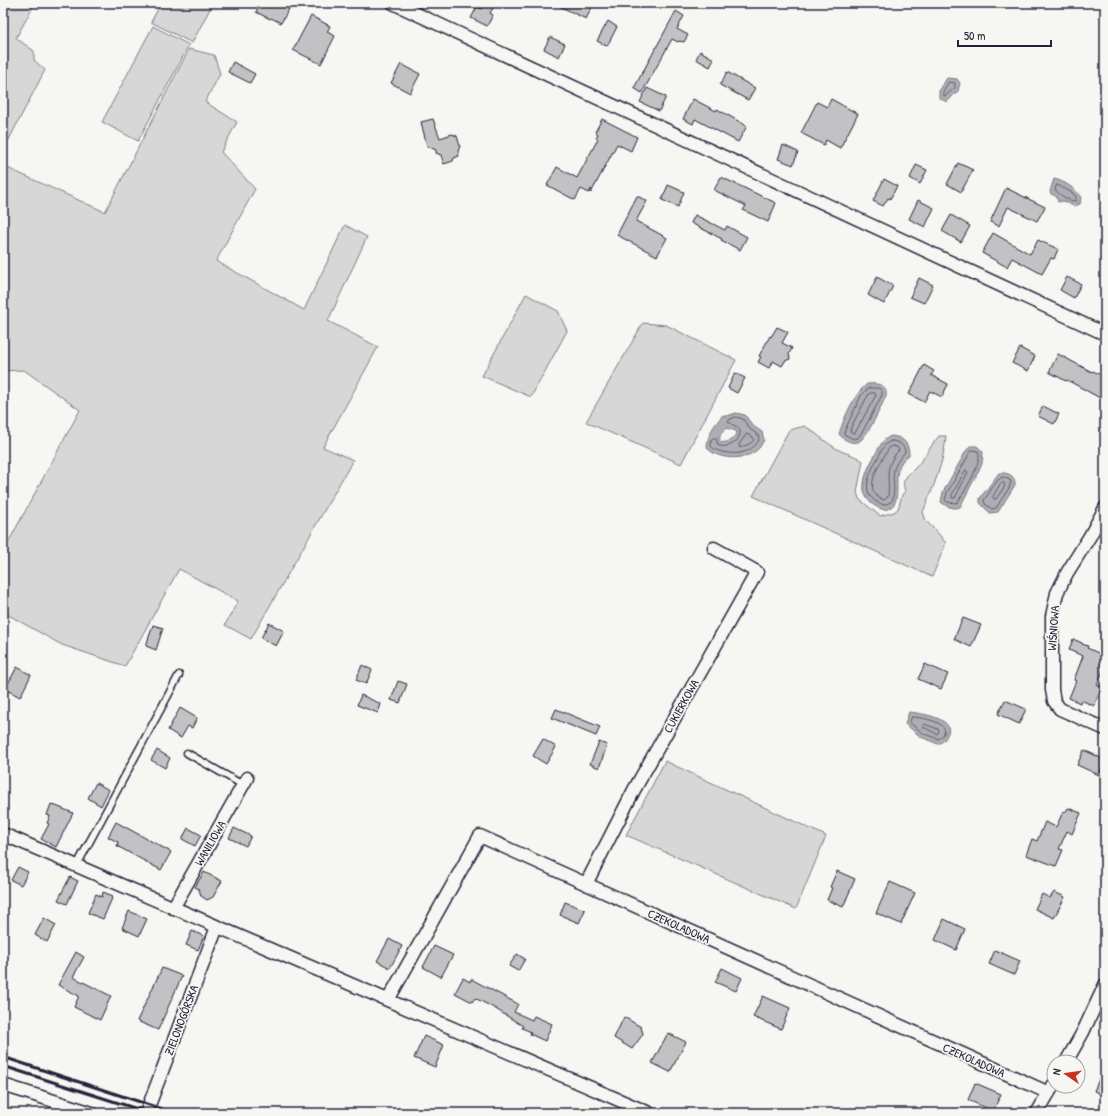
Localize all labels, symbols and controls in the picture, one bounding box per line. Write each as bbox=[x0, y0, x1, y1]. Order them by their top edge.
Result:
scale bar bbox=[958, 22, 1051, 48]
text: 50 m bbox=[964, 27, 985, 44]
street label: WIŚNIOWA bbox=[1043, 605, 1063, 651]
street label: CUKIERKOWA bbox=[659, 676, 703, 736]
street label: WANILIOWA bbox=[190, 817, 230, 869]
street label: CZEKOLADOWA bbox=[645, 905, 713, 947]
street label: ZIELONOGÓRSKA bbox=[160, 982, 202, 1058]
street label: CZEKOLADOWA bbox=[940, 1039, 1008, 1081]
north arrow bbox=[1046, 1054, 1086, 1094]
text: N bbox=[1049, 1067, 1064, 1076]

